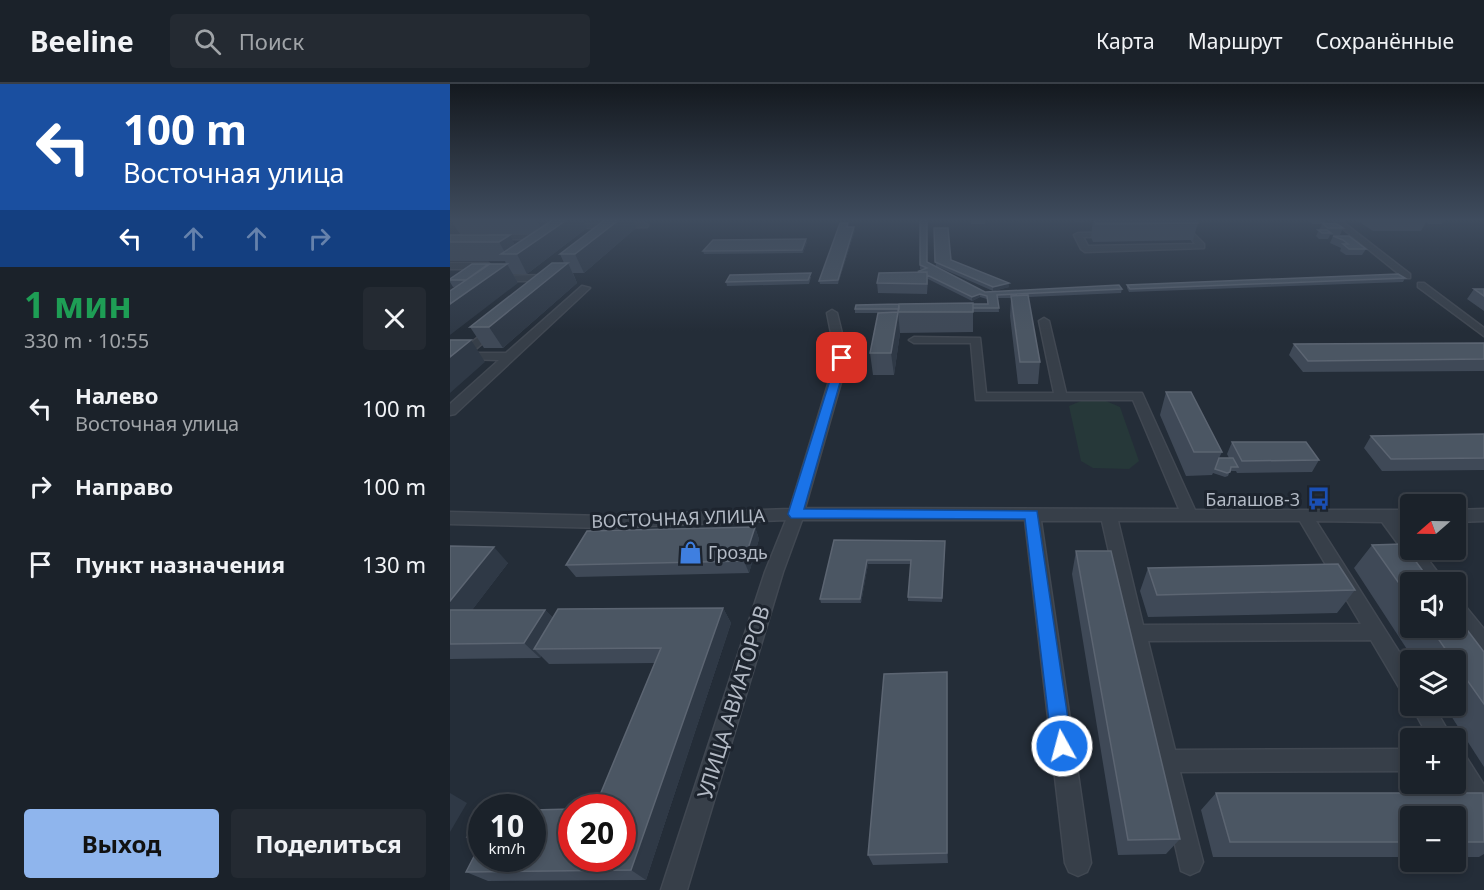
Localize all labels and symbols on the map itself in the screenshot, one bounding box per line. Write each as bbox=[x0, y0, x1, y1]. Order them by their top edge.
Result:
pin bbox=[816, 332, 867, 383]
bus stop icon: Балашов-3 bbox=[1305, 486, 1331, 512]
place label: Балашов-3 bbox=[1205, 487, 1300, 511]
north arrow bbox=[1400, 494, 1466, 560]
street label: ВОСТОЧНАЯ УЛИЦА bbox=[591, 503, 766, 533]
shop icon: Гроздь bbox=[677, 539, 703, 565]
place label: Гроздь bbox=[708, 540, 768, 564]
street label: УЛИЦА АВИАТОРОВ bbox=[690, 602, 776, 802]
position arrow bbox=[1030, 714, 1094, 778]
speed limit sign: 20 bbox=[558, 794, 636, 872]

